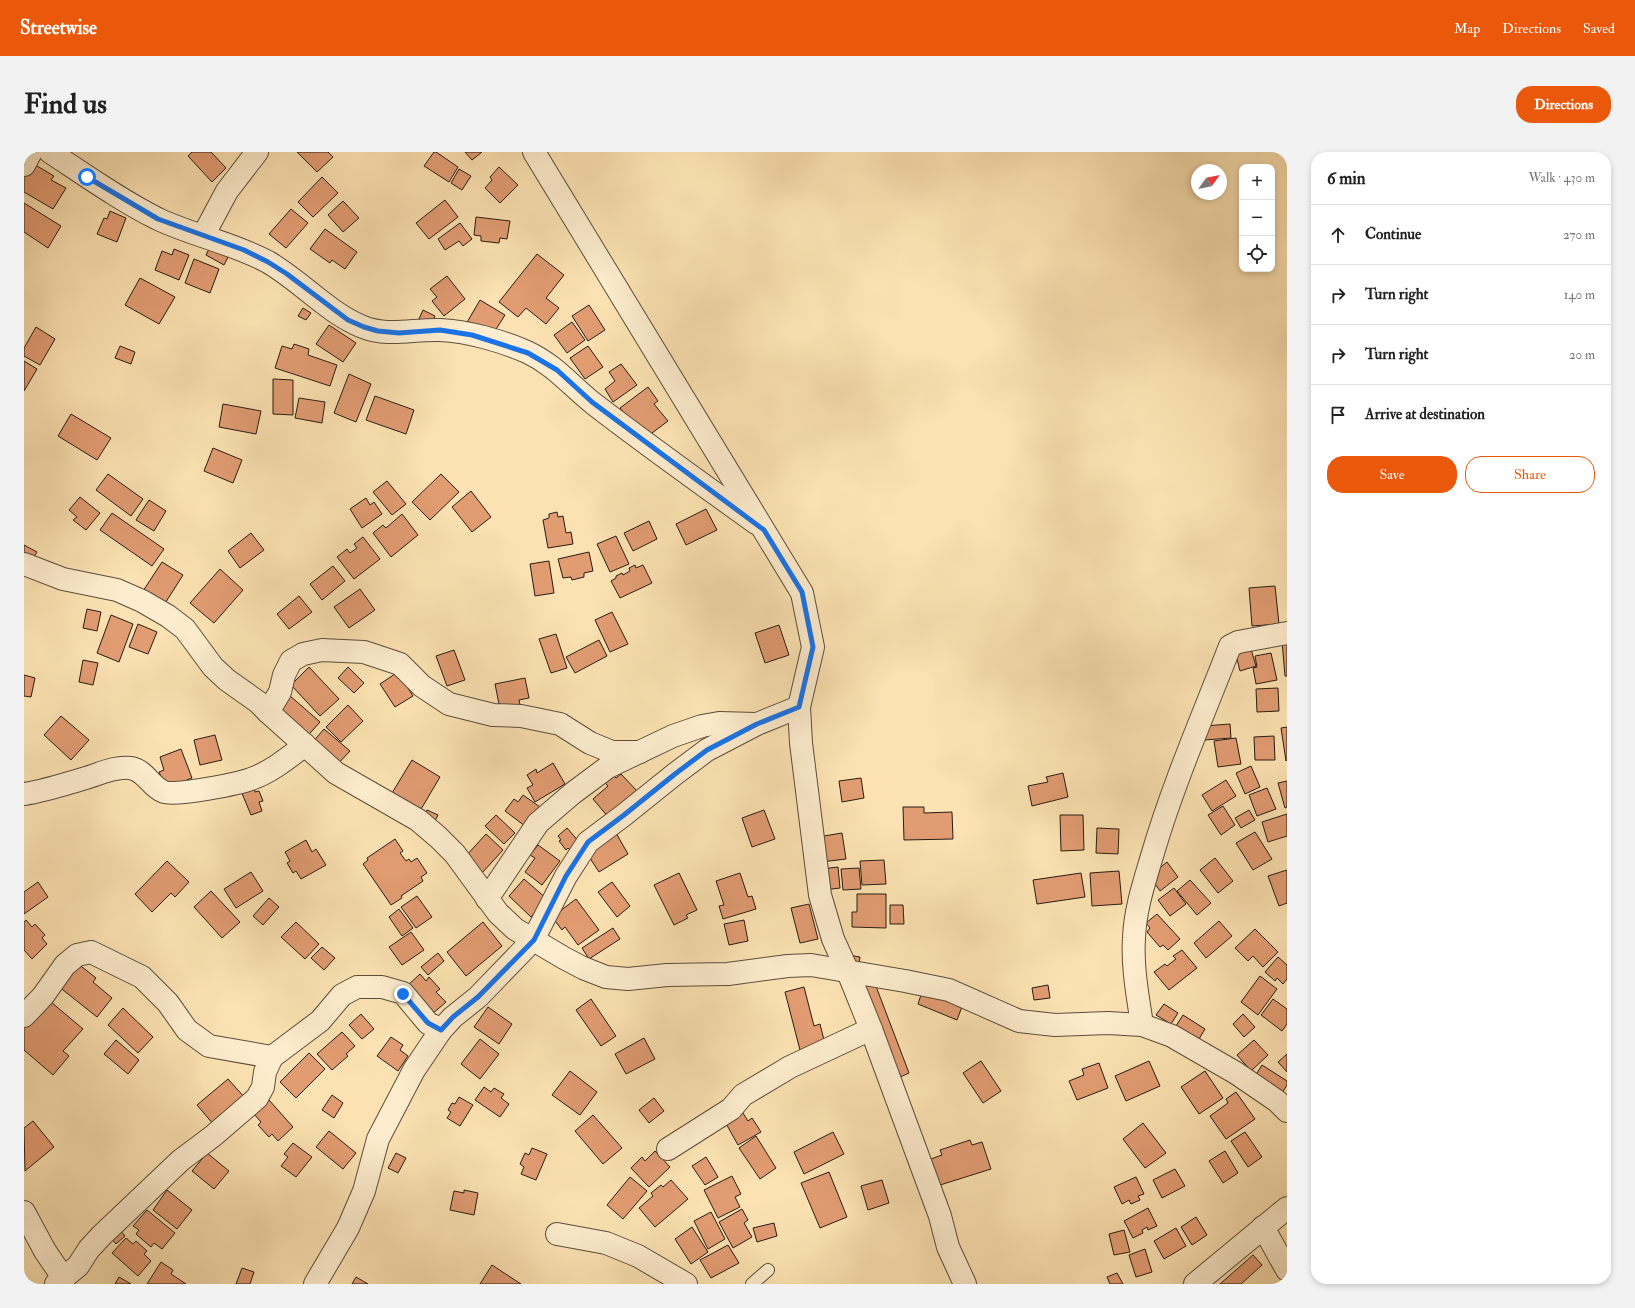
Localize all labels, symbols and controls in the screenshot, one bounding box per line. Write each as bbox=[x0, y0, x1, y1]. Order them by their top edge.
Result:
text: Streetwise bbox=[20, 16, 97, 40]
text: Map bbox=[1454, 20, 1480, 37]
text: Directions bbox=[1502, 20, 1561, 37]
text: Saved bbox=[1583, 20, 1615, 37]
button: Directions bbox=[1516, 86, 1611, 123]
text: Find us bbox=[24, 87, 107, 122]
north arrow bbox=[1191, 164, 1227, 200]
map controls bbox=[1239, 164, 1275, 272]
button: + bbox=[1239, 164, 1275, 200]
route start bbox=[78, 168, 96, 186]
text: 6 min bbox=[1327, 168, 1366, 189]
text: Walk · 430 m bbox=[1529, 170, 1595, 186]
button: − bbox=[1239, 200, 1275, 236]
icon: ahead bbox=[1327, 224, 1349, 246]
text: Continue bbox=[1365, 225, 1421, 244]
text: 270 m bbox=[1563, 227, 1595, 243]
button: locate bbox=[1239, 236, 1275, 272]
icon: right bbox=[1327, 284, 1349, 306]
text: Turn right bbox=[1365, 285, 1428, 304]
text: 140 m bbox=[1564, 287, 1595, 303]
icon: right bbox=[1327, 344, 1349, 366]
text: Turn right bbox=[1365, 345, 1428, 364]
text: 20 m bbox=[1569, 347, 1595, 363]
icon: arrive bbox=[1327, 404, 1349, 426]
text: Arrive at destination bbox=[1365, 405, 1485, 424]
button: Save bbox=[1327, 456, 1457, 493]
button: Share bbox=[1465, 456, 1595, 493]
route end bbox=[394, 985, 412, 1003]

